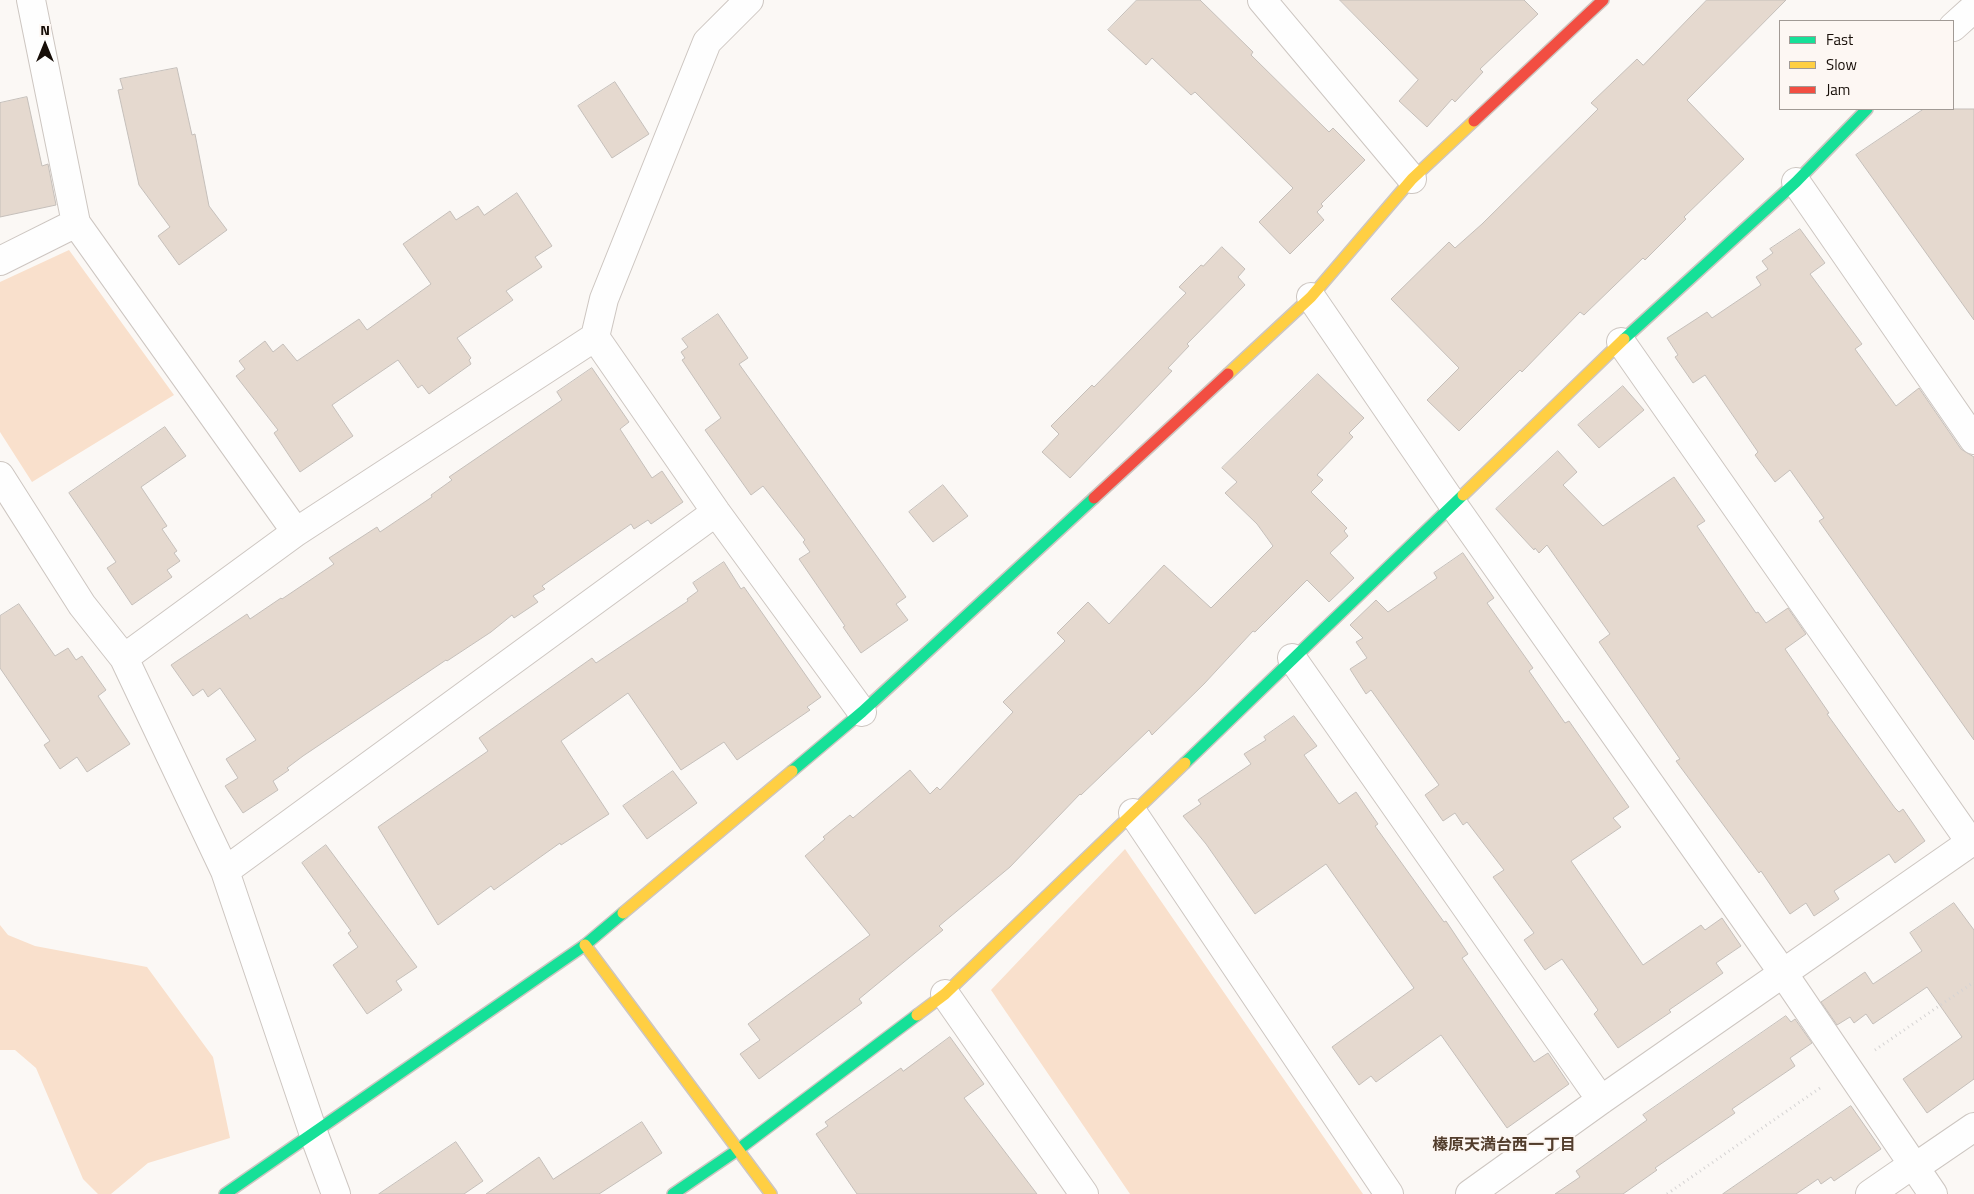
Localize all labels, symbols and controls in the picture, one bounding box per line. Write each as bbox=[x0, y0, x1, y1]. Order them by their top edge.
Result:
text: N bbox=[40, 19, 50, 40]
north arrow bbox=[20, 20, 70, 70]
legend bbox=[1779, 20, 1954, 110]
text: Fast bbox=[1826, 28, 1853, 51]
text: Slow bbox=[1826, 53, 1857, 76]
text: Jam bbox=[1826, 78, 1850, 101]
district label: 榛原天満台西一丁目 bbox=[1432, 1136, 1576, 1156]

